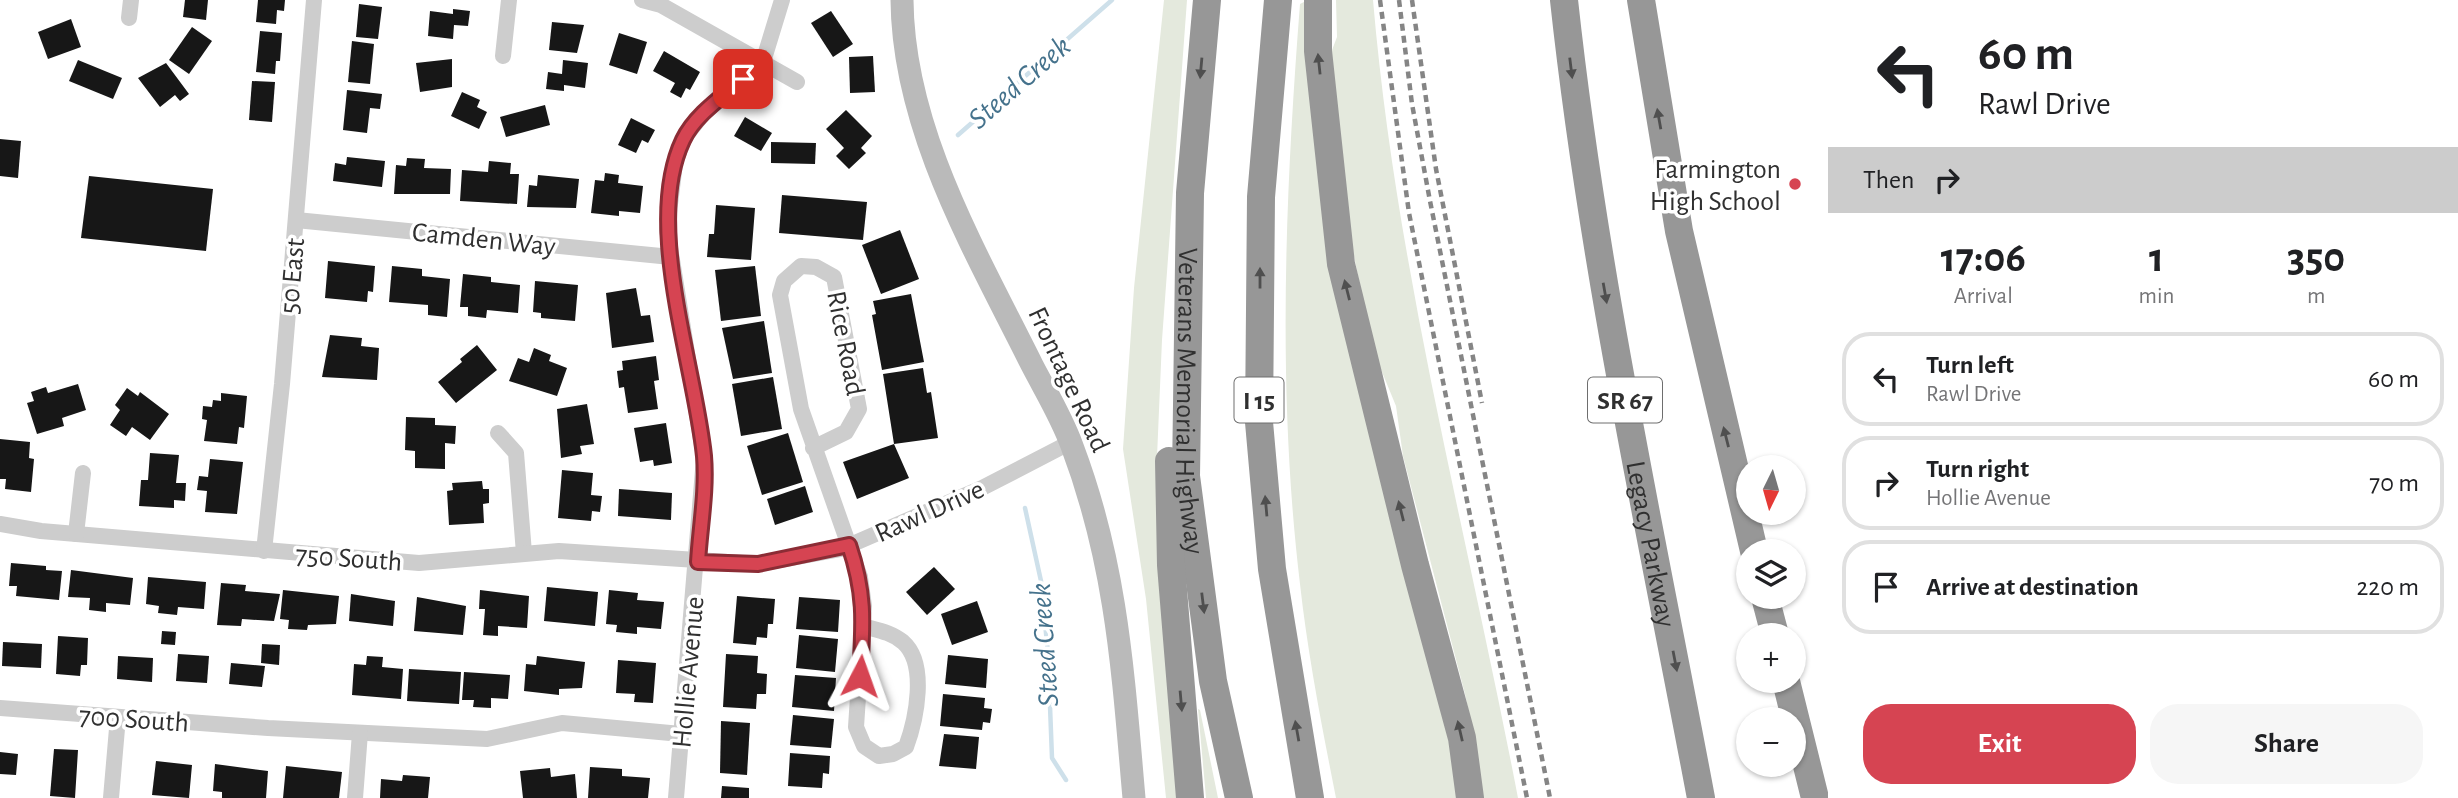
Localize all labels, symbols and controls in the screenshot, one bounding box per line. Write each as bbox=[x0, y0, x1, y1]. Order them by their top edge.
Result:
icon: left bbox=[1863, 28, 1954, 119]
text: 60 m bbox=[1978, 30, 2074, 79]
water label: Steed Creek bbox=[963, 31, 1076, 135]
pin bbox=[713, 49, 773, 109]
one-way arrow bbox=[1314, 53, 1325, 75]
one-way arrow bbox=[1195, 57, 1206, 79]
one-way arrow bbox=[1566, 57, 1577, 79]
icon: arrive bbox=[724, 60, 762, 98]
text: Rawl Drive bbox=[1978, 88, 2111, 120]
one-way arrow bbox=[1653, 108, 1664, 130]
place label: Farmington High School bbox=[1650, 156, 1781, 216]
icon: right bbox=[1928, 161, 1966, 199]
text: Then bbox=[1863, 167, 1914, 193]
marker: Farmington High School bbox=[1787, 176, 1803, 192]
street label: Camden Way bbox=[411, 219, 557, 261]
street label: 50 East bbox=[276, 237, 310, 315]
text: 17:06 bbox=[1941, 237, 2026, 279]
text: 1 bbox=[2149, 237, 2164, 279]
text: 350 bbox=[2287, 237, 2345, 279]
street label: Veterans Memorial Highway bbox=[1170, 247, 1208, 556]
one-way arrow bbox=[1254, 267, 1266, 289]
one-way arrow bbox=[1341, 279, 1352, 301]
one-way arrow bbox=[1600, 282, 1611, 304]
text: Arrival bbox=[1954, 285, 2013, 308]
text: min bbox=[2139, 285, 2174, 308]
text: m bbox=[2307, 285, 2325, 308]
street label: Rice Road bbox=[821, 289, 869, 398]
street label: Frontage Road bbox=[1022, 303, 1114, 457]
text: Turn left bbox=[1926, 352, 2014, 378]
icon: left bbox=[1867, 360, 1905, 398]
text: 60 m bbox=[2368, 366, 2419, 392]
road number: I 15 bbox=[1234, 378, 1284, 422]
road number: SR 67 bbox=[1588, 378, 1662, 422]
text: Rawl Drive bbox=[1926, 383, 2021, 406]
one-way arrow bbox=[1720, 426, 1731, 448]
north arrow bbox=[1736, 455, 1806, 525]
map controls bbox=[1736, 455, 1806, 777]
text: Turn right bbox=[1926, 456, 2029, 482]
street label: Legacy Parkway bbox=[1620, 459, 1680, 630]
icon: right bbox=[1867, 464, 1905, 502]
text: 70 m bbox=[2369, 470, 2419, 496]
street label: Rawl Drive bbox=[871, 475, 989, 548]
text: Hollie Avenue bbox=[1926, 487, 2051, 510]
one-way arrow bbox=[1260, 494, 1271, 516]
one-way arrow bbox=[1395, 500, 1406, 522]
button: layers bbox=[1736, 539, 1806, 609]
street label: 750 South bbox=[295, 541, 403, 577]
icon: arrive bbox=[1867, 568, 1905, 606]
text: Arrive at destination bbox=[1926, 574, 2139, 600]
text: 220 m bbox=[2357, 574, 2419, 600]
water label: Steed Creek bbox=[1026, 582, 1064, 708]
one-way arrow bbox=[1197, 592, 1208, 614]
street label: Hollie Avenue bbox=[668, 595, 710, 749]
button: + bbox=[1736, 623, 1806, 693]
position arrow bbox=[823, 639, 897, 713]
one-way arrow bbox=[1670, 650, 1681, 672]
one-way arrow bbox=[1176, 690, 1187, 712]
street label: 700 South bbox=[78, 702, 190, 738]
button: Exit bbox=[1863, 704, 2136, 784]
button: Share bbox=[2150, 704, 2423, 784]
button: − bbox=[1736, 707, 1806, 777]
one-way arrow bbox=[1455, 719, 1466, 741]
one-way arrow bbox=[1292, 720, 1303, 742]

